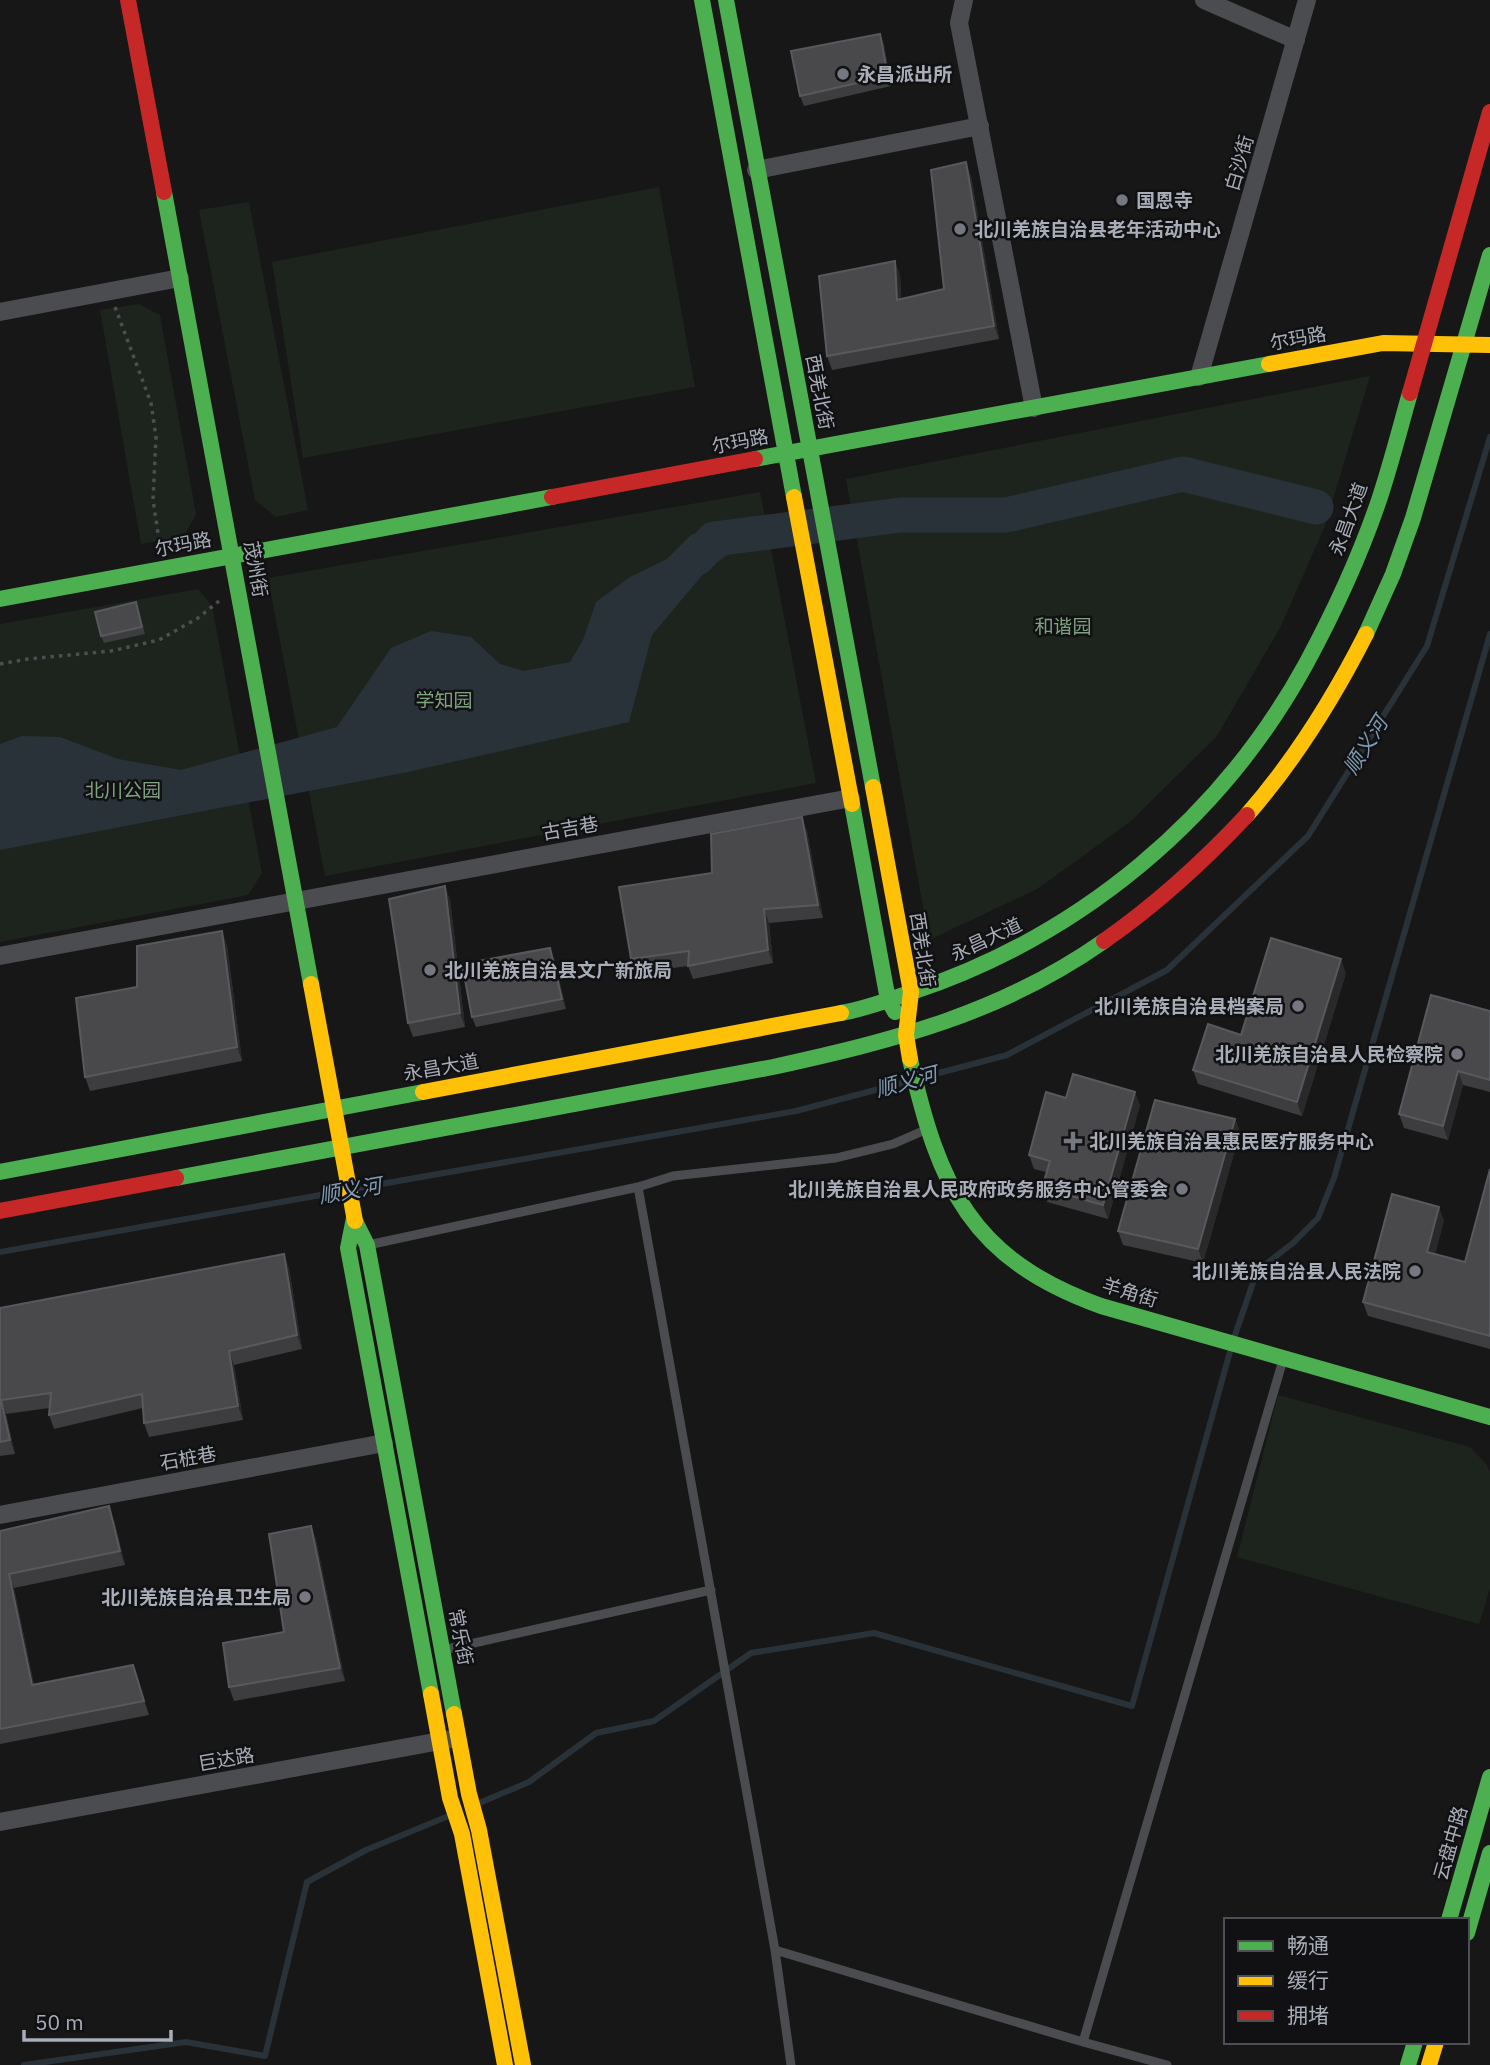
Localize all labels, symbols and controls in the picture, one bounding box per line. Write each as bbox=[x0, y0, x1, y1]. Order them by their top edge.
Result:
place label: 永昌派出所 bbox=[857, 62, 952, 86]
marker: 永昌派出所 bbox=[835, 66, 851, 82]
street label: 白沙街 bbox=[1220, 132, 1258, 194]
place label: 国恩寺 bbox=[1136, 188, 1193, 212]
marker: 国恩寺 bbox=[1114, 192, 1130, 208]
place label: 北川羌族自治县老年活动中心 bbox=[974, 217, 1221, 241]
marker: 北川羌族自治县老年活动中心 bbox=[952, 221, 968, 237]
street label: 尔玛路 bbox=[1268, 321, 1328, 355]
street label: 西羌北街 bbox=[801, 352, 839, 432]
street label: 尔玛路 bbox=[710, 424, 770, 458]
street label: 永昌大道 bbox=[1324, 479, 1372, 559]
street label: 尔玛路 bbox=[153, 527, 213, 561]
street label: 茂州街 bbox=[239, 539, 273, 599]
park label: 和谐园 bbox=[1034, 614, 1092, 638]
park label: 学知园 bbox=[415, 688, 473, 712]
water label: 顺义河 bbox=[1336, 707, 1396, 779]
park label: 北川公园 bbox=[85, 778, 161, 802]
street label: 古吉巷 bbox=[540, 811, 600, 845]
street label: 西羌北街 bbox=[905, 911, 941, 989]
street label: 永昌大道 bbox=[946, 912, 1026, 966]
place label: 北川羌族自治县文广新旅局 bbox=[444, 958, 672, 982]
marker: 北川羌族自治县文广新旅局 bbox=[422, 962, 438, 978]
place label: 北川羌族自治县档案局 bbox=[1094, 994, 1284, 1018]
marker: 北川羌族自治县档案局 bbox=[1290, 998, 1306, 1014]
place label: 北川羌族自治县人民检察院 bbox=[1215, 1042, 1443, 1066]
marker: 北川羌族自治县人民检察院 bbox=[1449, 1046, 1465, 1062]
street label: 永昌大道 bbox=[401, 1049, 481, 1085]
water label: 顺义河 bbox=[872, 1058, 944, 1103]
place label: 北川羌族自治县惠民医疗服务中心 bbox=[1089, 1129, 1374, 1153]
marker: 北川羌族自治县惠民医疗服务中心 bbox=[1063, 1131, 1083, 1151]
water label: 顺义河 bbox=[317, 1170, 387, 1209]
place label: 北川羌族自治县人民政府政务服务中心管委会 bbox=[788, 1177, 1168, 1201]
marker: 北川羌族自治县人民政府政务服务中心管委会 bbox=[1174, 1181, 1190, 1197]
place label: 北川羌族自治县人民法院 bbox=[1192, 1259, 1401, 1283]
marker: 北川羌族自治县人民法院 bbox=[1407, 1263, 1423, 1279]
street label: 羊角街 bbox=[1099, 1272, 1161, 1312]
street label: 石桩巷 bbox=[158, 1441, 218, 1475]
place label: 北川羌族自治县卫生局 bbox=[101, 1585, 291, 1609]
marker: 北川羌族自治县卫生局 bbox=[297, 1589, 313, 1605]
street label: 常乐街 bbox=[444, 1607, 478, 1667]
street label: 巨达路 bbox=[196, 1742, 256, 1776]
street label: 云盘中路 bbox=[1428, 1803, 1472, 1883]
legend bbox=[1224, 1918, 1469, 2044]
text: 畅通 bbox=[1287, 1931, 1329, 1959]
text: 缓行 bbox=[1287, 1966, 1329, 1994]
scale bar bbox=[24, 1998, 172, 2042]
text: 拥堵 bbox=[1287, 2001, 1329, 2029]
text: 50 m bbox=[35, 2008, 84, 2036]

